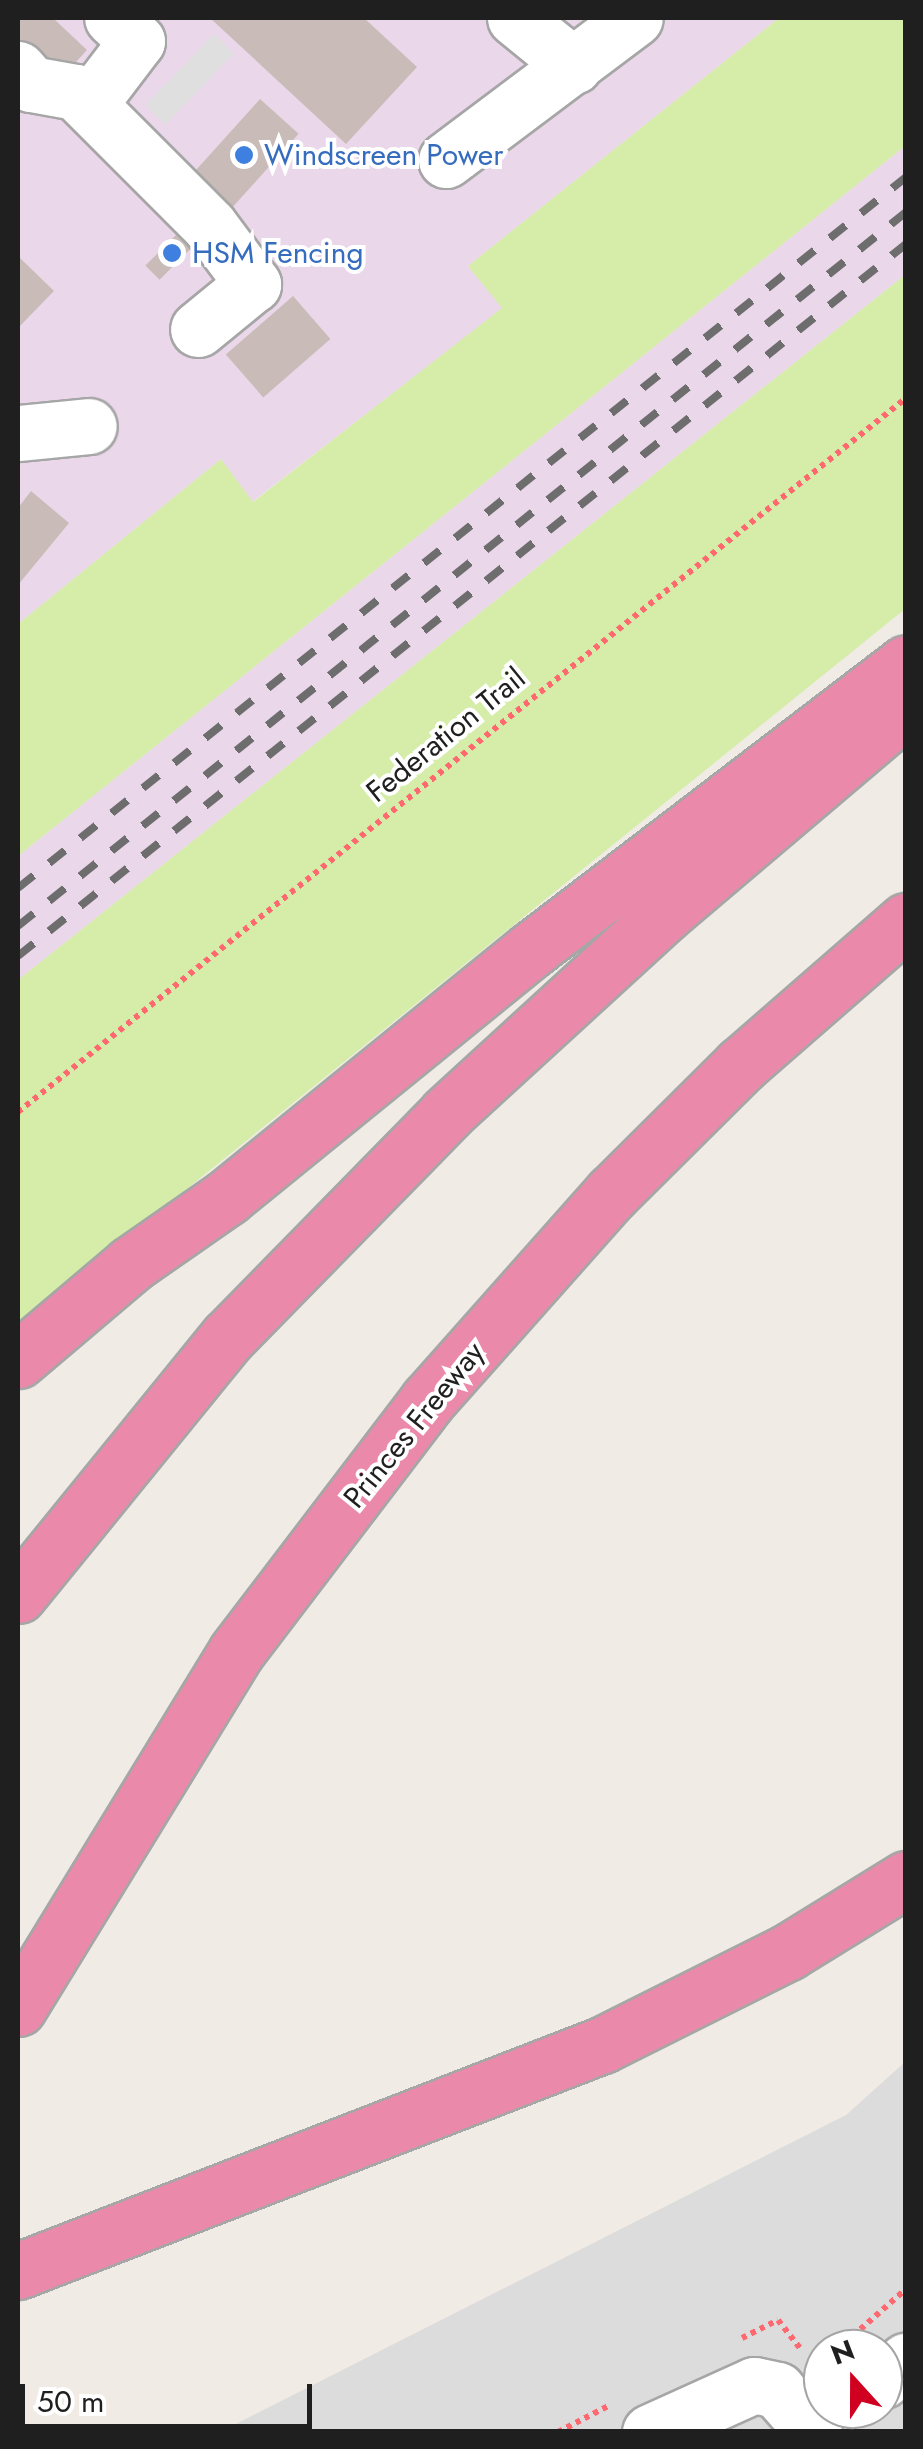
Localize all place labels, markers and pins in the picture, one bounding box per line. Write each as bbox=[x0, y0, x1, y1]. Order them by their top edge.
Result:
place label: Windscreen Power bbox=[264, 137, 503, 173]
marker: Windscreen Power bbox=[233, 144, 255, 166]
place label: HSM Fencing bbox=[192, 235, 363, 271]
marker: HSM Fencing bbox=[161, 242, 183, 264]

